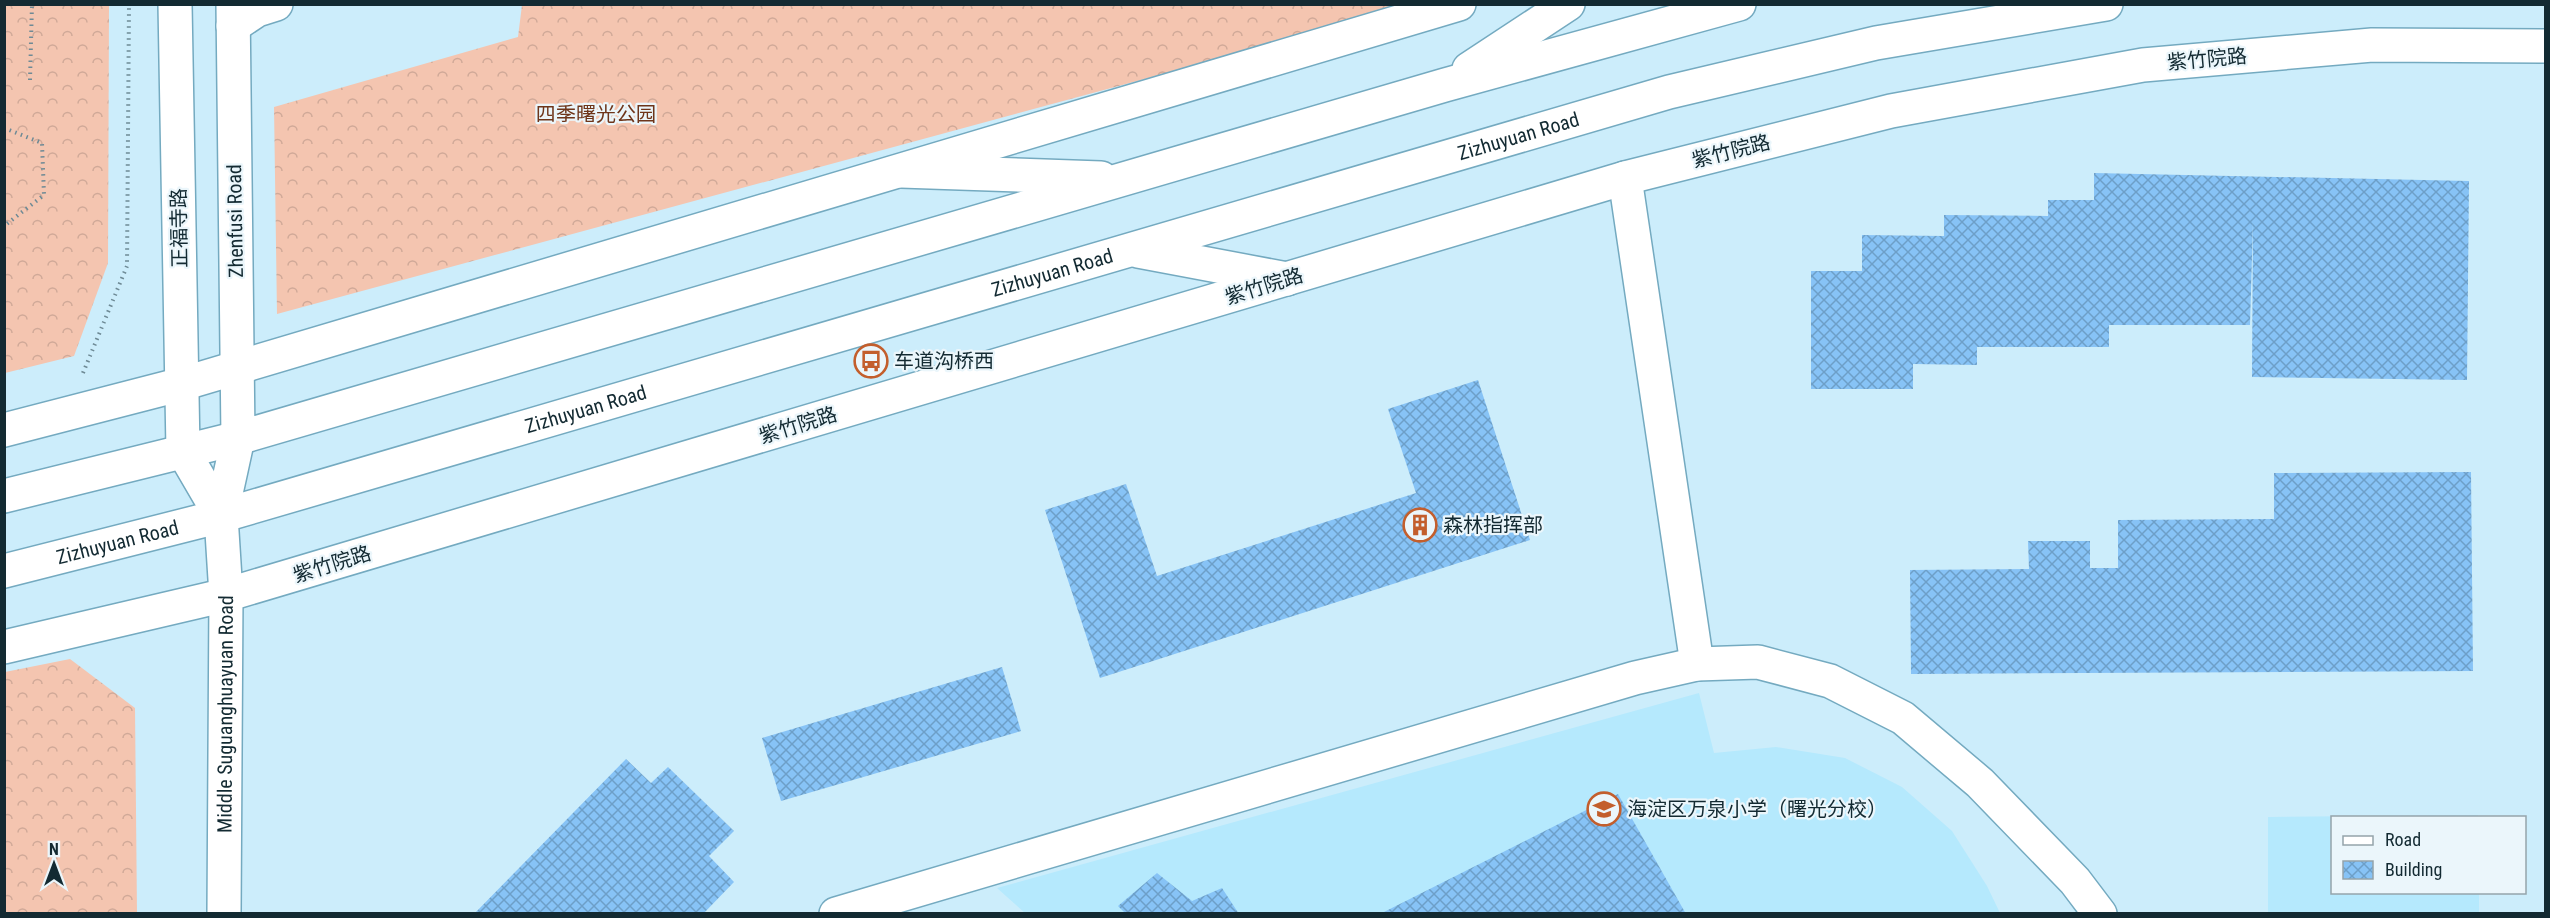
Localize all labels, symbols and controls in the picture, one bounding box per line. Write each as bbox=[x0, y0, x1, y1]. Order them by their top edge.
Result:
street label: 紫竹院路 bbox=[2166, 44, 2248, 74]
park label: 四季曙光公园 bbox=[536, 102, 656, 126]
street label: Zizhuyuan Road bbox=[1455, 107, 1582, 165]
street label: 紫竹院路 bbox=[1689, 130, 1773, 172]
street label: Zhenfusi Road bbox=[222, 164, 248, 278]
street label: 正福寺路 bbox=[166, 188, 192, 268]
street label: Zizhuyuan Road bbox=[989, 244, 1116, 302]
street label: 紫竹院路 bbox=[1222, 263, 1306, 309]
bus stop icon: 车道沟桥西 bbox=[853, 343, 889, 379]
place label: 车道沟桥西 bbox=[894, 349, 994, 373]
street label: Zizhuyuan Road bbox=[522, 380, 649, 438]
street label: 紫竹院路 bbox=[756, 402, 840, 448]
building icon: 森林指挥部 bbox=[1402, 507, 1438, 543]
place label: 森林指挥部 bbox=[1443, 513, 1543, 537]
street label: Zizhuyuan Road bbox=[54, 515, 181, 569]
street label: 紫竹院路 bbox=[290, 541, 374, 587]
street label: Middle Suguanghuayuan Road bbox=[213, 595, 238, 833]
school or university icon: 海淀区万泉小学（曙光分校） bbox=[1586, 791, 1622, 827]
place label: 海淀区万泉小学（曙光分校） bbox=[1627, 797, 1887, 821]
legend bbox=[2331, 816, 2526, 894]
text: Road bbox=[2385, 829, 2421, 850]
north arrow bbox=[24, 834, 84, 894]
text: N bbox=[49, 840, 59, 859]
text: Building bbox=[2385, 859, 2442, 880]

